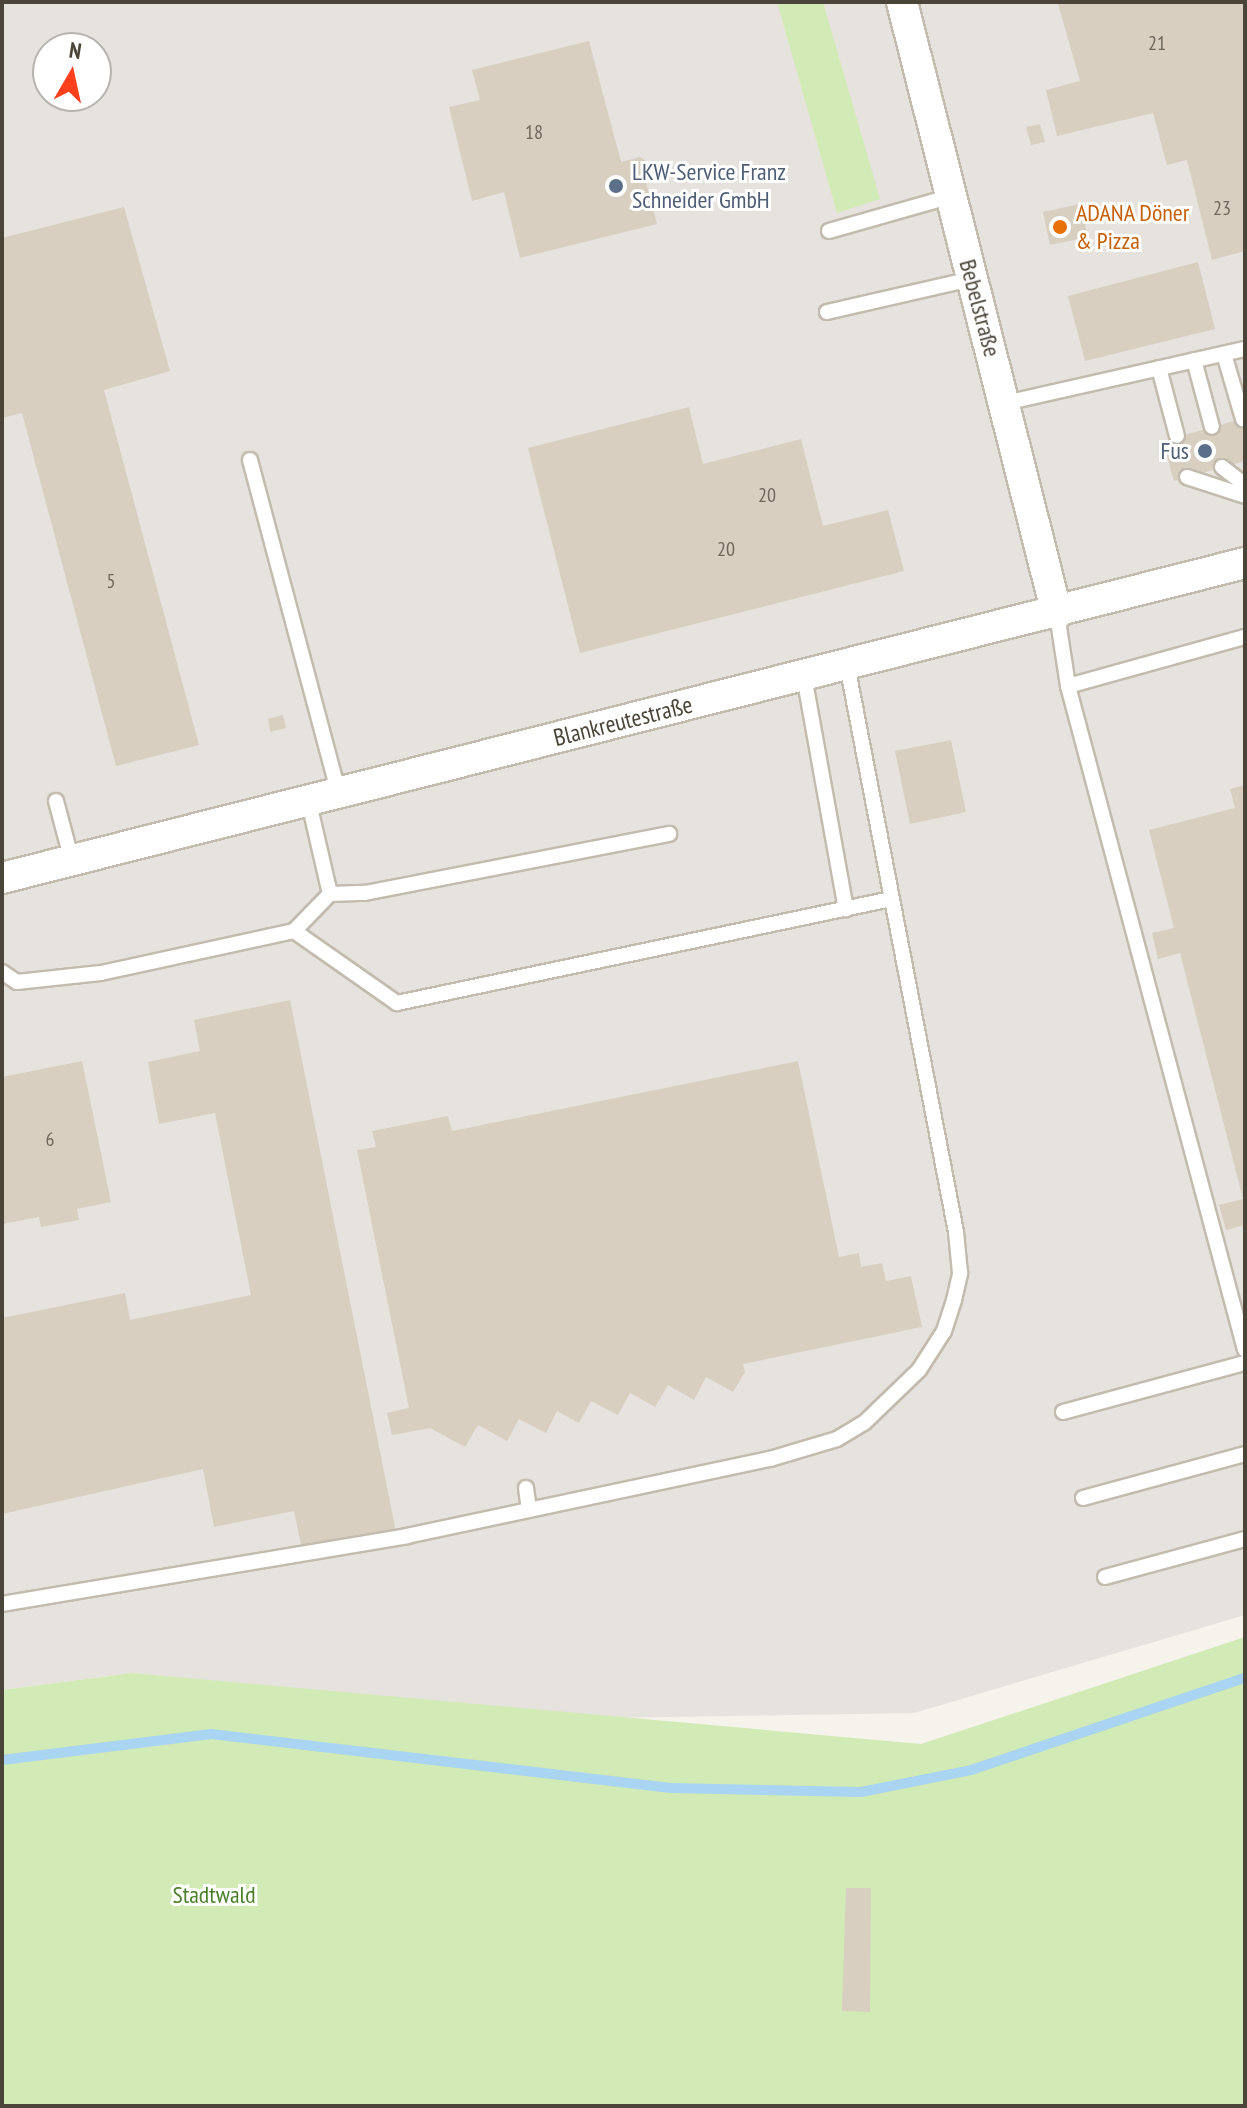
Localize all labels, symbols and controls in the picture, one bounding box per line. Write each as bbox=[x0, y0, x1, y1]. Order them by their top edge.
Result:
house number: 21 bbox=[1148, 31, 1166, 55]
north arrow bbox=[32, 32, 112, 112]
text: N bbox=[67, 36, 83, 65]
house number: 18 bbox=[525, 120, 543, 144]
place label: LKW-Service Franz Schneider GmbH bbox=[632, 158, 786, 214]
marker: LKW-Service Franz Schneider GmbH bbox=[607, 177, 625, 195]
house number: 23 bbox=[1213, 196, 1231, 220]
place label: ADANA Döner & Pizza bbox=[1076, 199, 1190, 255]
marker: ADANA Döner & Pizza bbox=[1051, 218, 1069, 236]
street label: Bebelstraße bbox=[953, 256, 1007, 360]
place label: Fus bbox=[1161, 437, 1189, 465]
marker: Fus bbox=[1196, 442, 1214, 460]
house number: 20 bbox=[758, 483, 776, 507]
house number: 20 bbox=[717, 537, 735, 561]
house number: 5 bbox=[107, 569, 115, 593]
street label: Blankreutestraße bbox=[551, 690, 695, 752]
house number: 6 bbox=[46, 1127, 54, 1151]
park label: Stadtwald bbox=[172, 1881, 256, 1909]

